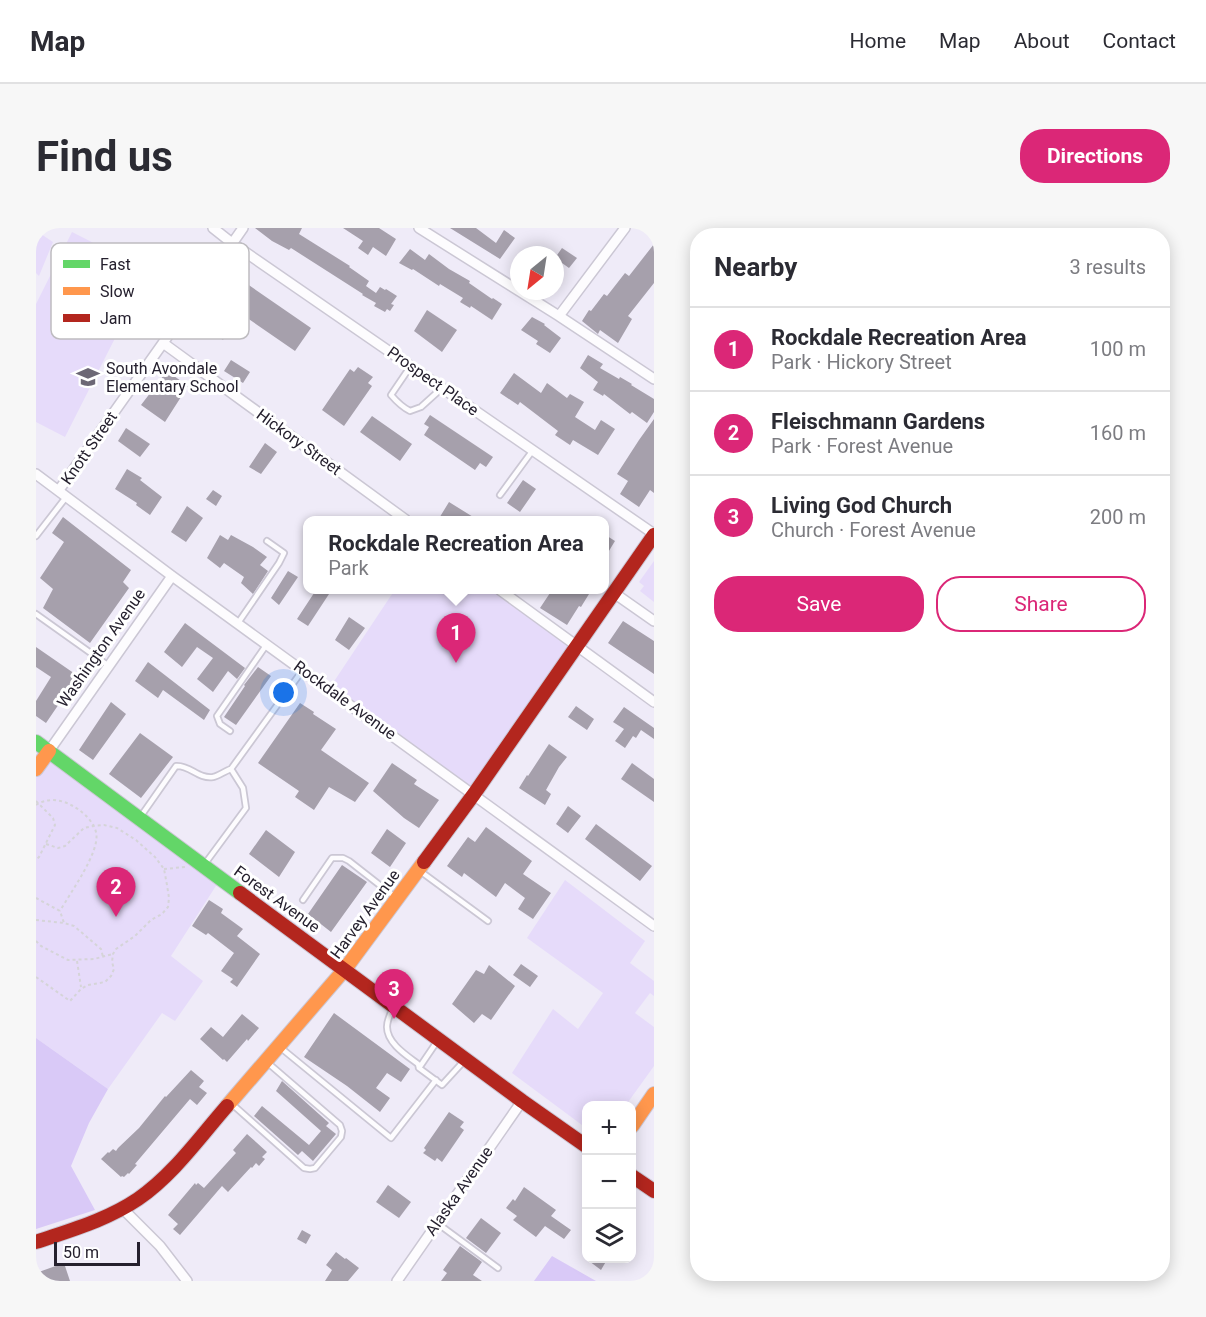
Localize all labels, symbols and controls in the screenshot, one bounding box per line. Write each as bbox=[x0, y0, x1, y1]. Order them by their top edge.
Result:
text: Map bbox=[30, 25, 85, 58]
text: Home bbox=[850, 29, 906, 53]
text: Map bbox=[939, 29, 981, 53]
text: About bbox=[1014, 29, 1070, 53]
text: Contact bbox=[1103, 29, 1176, 53]
button: Directions bbox=[1020, 129, 1170, 183]
text: Find us bbox=[36, 132, 173, 181]
legend bbox=[51, 243, 249, 339]
north arrow bbox=[510, 246, 564, 300]
text: Nearby bbox=[714, 252, 797, 282]
text: Fast bbox=[100, 255, 131, 274]
text: 3 results bbox=[1070, 255, 1146, 279]
text: Slow bbox=[100, 282, 135, 301]
text: Jam bbox=[100, 309, 132, 328]
text: Rockdale Recreation Area bbox=[771, 325, 1027, 350]
text: 1 bbox=[728, 337, 739, 361]
text: 100 m bbox=[1090, 337, 1146, 361]
street label: Prospect Place bbox=[384, 342, 482, 420]
text: Park · Hickory Street bbox=[771, 350, 952, 374]
place label: South Avondale Elementary School bbox=[106, 359, 239, 396]
school or university icon: South Avondale Elementary School bbox=[75, 364, 101, 390]
street label: Hickory Street bbox=[253, 405, 345, 479]
street label: Knott Street bbox=[57, 408, 121, 488]
text: Fleischmann Gardens bbox=[771, 409, 985, 434]
text: 2 bbox=[728, 421, 739, 445]
text: 160 m bbox=[1090, 421, 1146, 445]
text: Park · Forest Avenue bbox=[771, 434, 953, 458]
text: Living God Church bbox=[771, 493, 952, 518]
text: 3 bbox=[728, 505, 739, 529]
text: 200 m bbox=[1090, 505, 1146, 529]
popup bbox=[303, 516, 609, 594]
text: Church · Forest Avenue bbox=[771, 518, 976, 542]
text: Rockdale Recreation Area bbox=[328, 531, 584, 556]
text: Park bbox=[328, 556, 369, 580]
button: Save bbox=[714, 576, 924, 632]
button: Share bbox=[936, 576, 1146, 632]
street label: Washington Avenue bbox=[53, 585, 149, 711]
pin: 1 bbox=[436, 614, 476, 663]
street label: Rockdale Avenue bbox=[290, 657, 400, 743]
your location bbox=[269, 678, 298, 707]
street label: Forest Avenue bbox=[230, 862, 324, 936]
street label: Harvey Avenue bbox=[326, 866, 404, 962]
pin: 2 bbox=[96, 868, 136, 917]
pin: 3 bbox=[374, 970, 414, 1019]
map controls bbox=[582, 1101, 636, 1263]
button: + bbox=[582, 1101, 636, 1155]
street label: Alaska Avenue bbox=[421, 1143, 497, 1239]
button: − bbox=[582, 1155, 636, 1209]
button: layers bbox=[582, 1209, 636, 1263]
scale bar bbox=[54, 1239, 140, 1266]
text: 50 m bbox=[63, 1243, 99, 1262]

